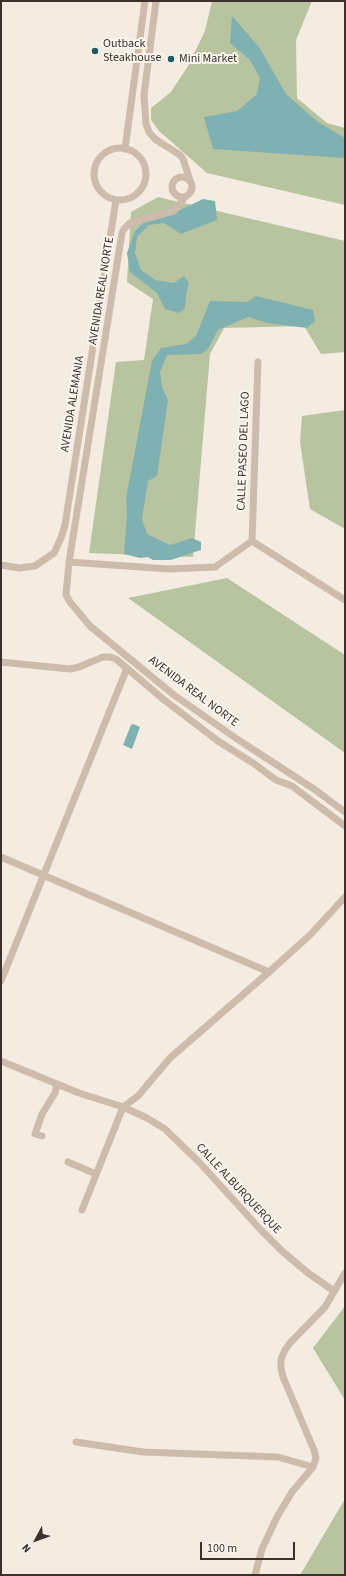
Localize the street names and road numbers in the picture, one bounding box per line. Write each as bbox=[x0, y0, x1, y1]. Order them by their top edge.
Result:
street label: AVENIDA REAL NORTE bbox=[86, 236, 118, 346]
street label: AVENIDA ALEMANIA bbox=[58, 355, 88, 453]
street label: CALLE PASEO DEL LAGO bbox=[235, 391, 253, 511]
street label: AVENIDA REAL NORTE bbox=[145, 653, 241, 731]
street label: CALLE ALBURQUERQUE bbox=[192, 1141, 284, 1237]

